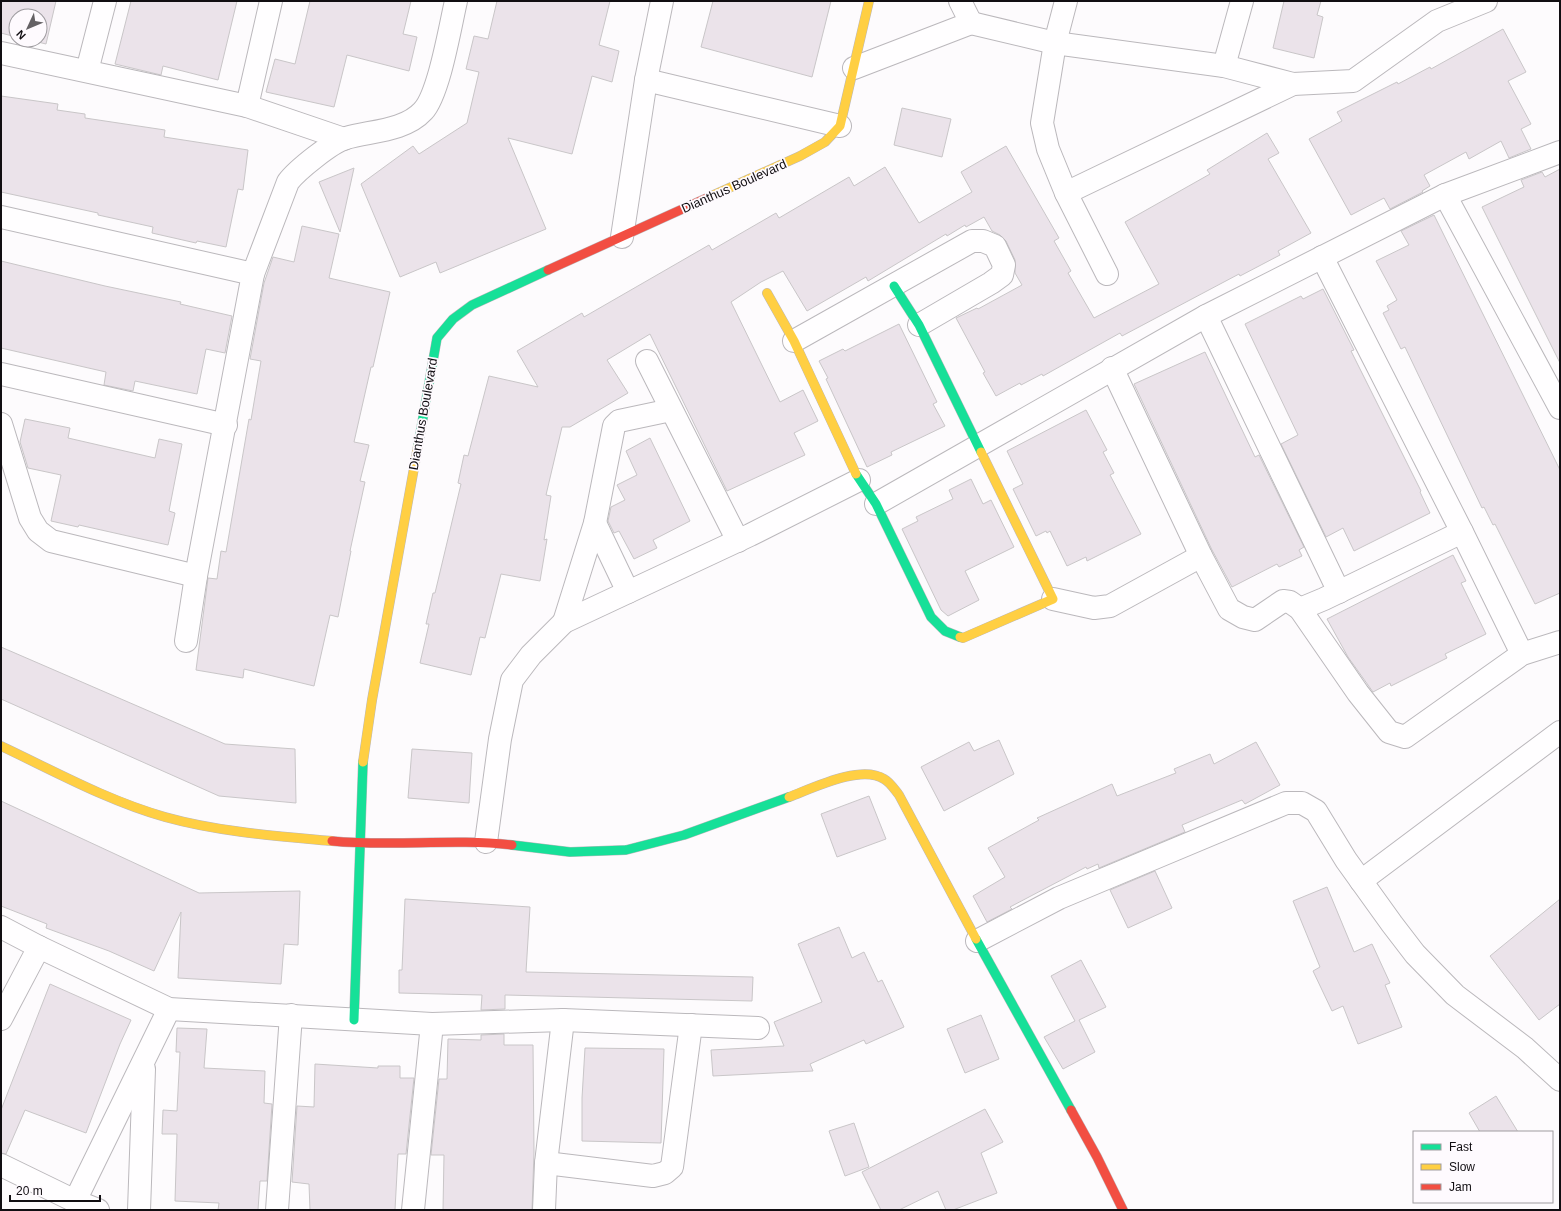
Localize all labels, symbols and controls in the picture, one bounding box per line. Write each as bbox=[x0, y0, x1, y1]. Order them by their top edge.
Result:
north arrow bbox=[8, 8, 48, 48]
text: N bbox=[14, 28, 28, 42]
street label: Dianthus Boulevard bbox=[679, 156, 789, 216]
street label: Dianthus Boulevard bbox=[406, 357, 440, 471]
legend bbox=[1413, 1131, 1553, 1203]
text: Fast bbox=[1449, 1140, 1473, 1154]
text: Slow bbox=[1449, 1160, 1475, 1174]
scale bar bbox=[10, 1177, 100, 1203]
text: Jam bbox=[1449, 1180, 1472, 1194]
text: 20 m bbox=[16, 1184, 43, 1198]

